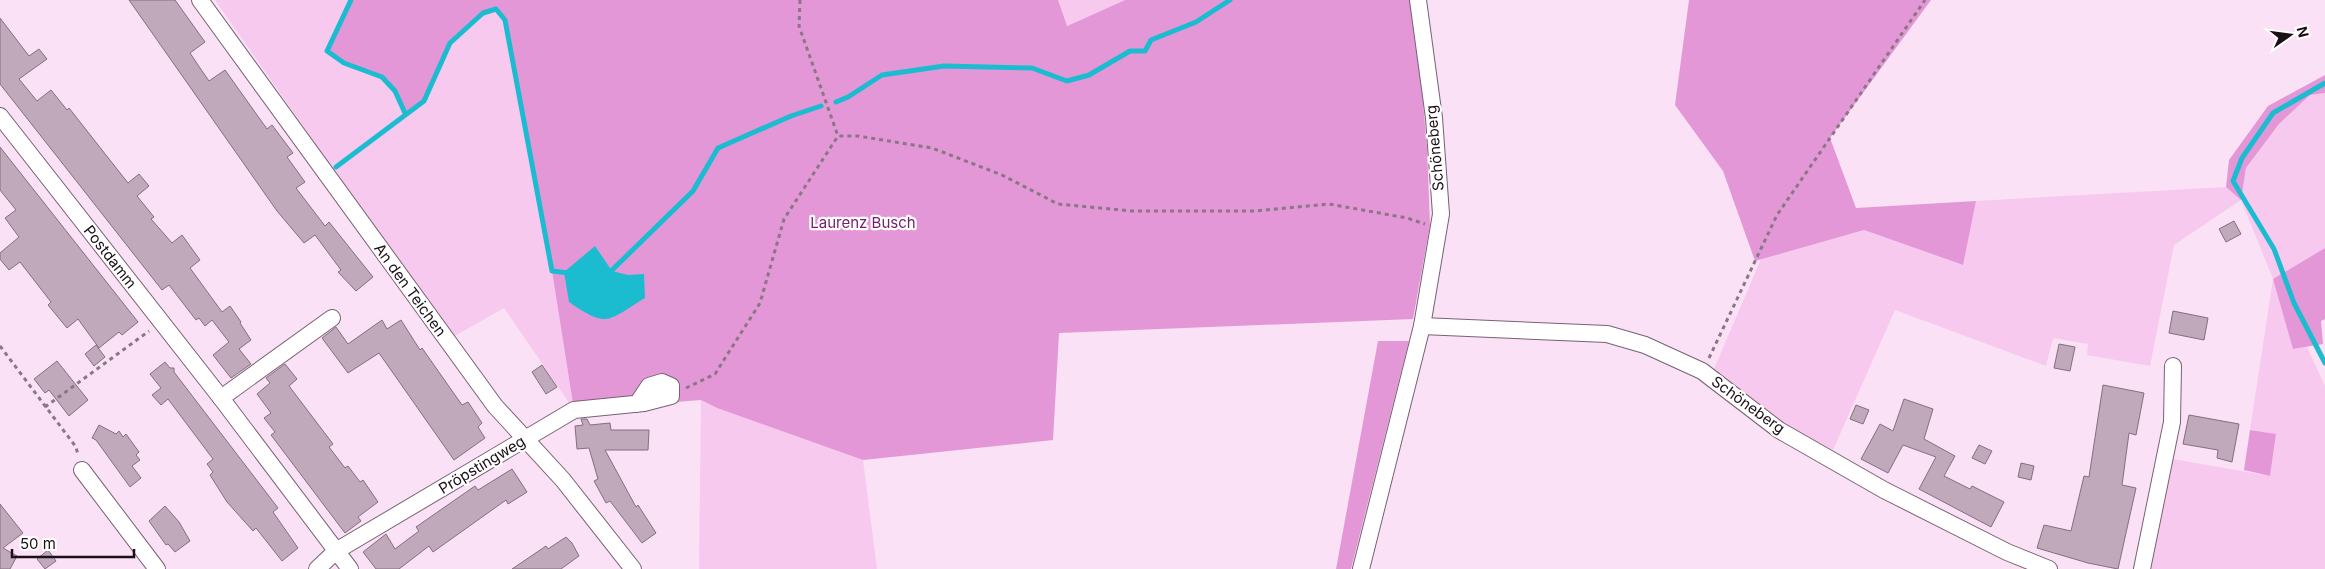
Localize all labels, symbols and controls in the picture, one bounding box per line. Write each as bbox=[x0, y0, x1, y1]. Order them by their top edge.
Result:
north arrow bbox=[2265, 10, 2315, 60]
text: N bbox=[2294, 25, 2313, 39]
street label: Schöneberg bbox=[1421, 104, 1448, 192]
park label: Laurenz Busch bbox=[810, 213, 916, 232]
street label: Postdamm bbox=[80, 221, 141, 292]
street label: An den Teichen bbox=[370, 239, 451, 340]
street label: Schöneberg bbox=[1708, 372, 1789, 438]
street label: Pröpstingweg bbox=[435, 431, 528, 498]
scale bar bbox=[12, 526, 135, 558]
text: 50 m bbox=[20, 534, 56, 553]

